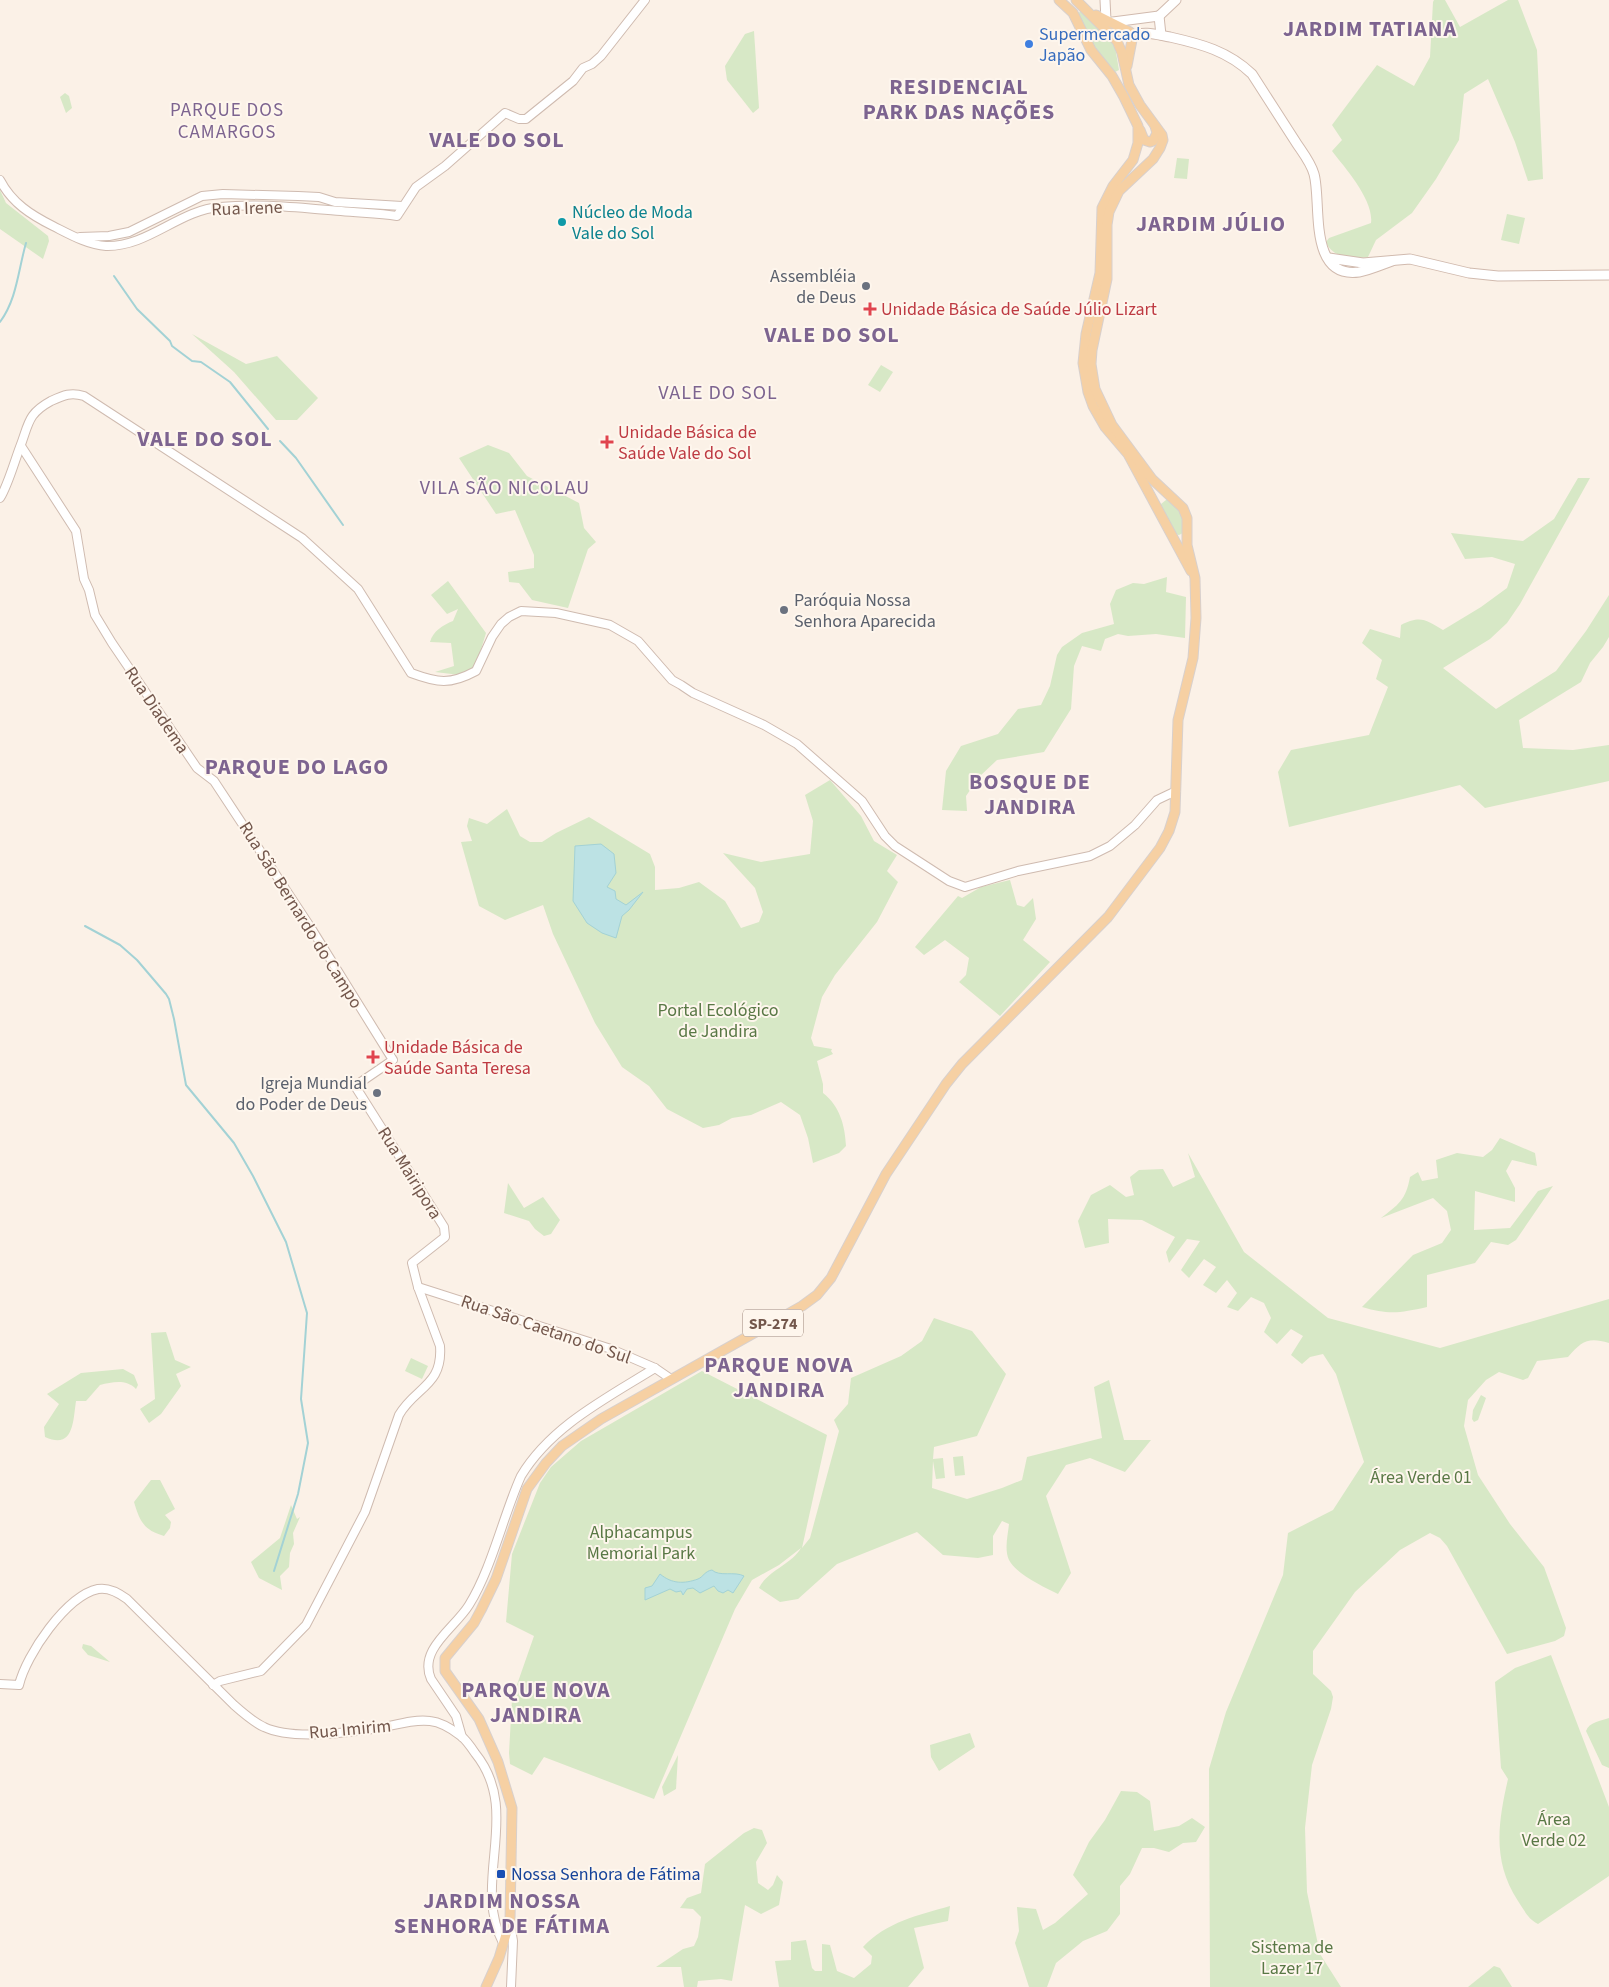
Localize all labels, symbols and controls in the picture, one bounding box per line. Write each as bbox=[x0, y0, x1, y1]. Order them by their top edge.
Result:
district label: JARDIM TATIANA bbox=[1283, 13, 1457, 45]
place label: Supermercado Japão bbox=[1039, 22, 1150, 68]
marker: Supermercado Japão bbox=[1023, 38, 1035, 50]
district label: RESIDENCIAL PARK DAS NAÇÕES bbox=[863, 71, 1055, 128]
district label: PARQUE DOS CAMARGOS bbox=[170, 97, 284, 146]
district label: VALE DO SOL bbox=[428, 124, 565, 156]
street label: Rua Irene bbox=[211, 195, 283, 222]
place label: Núcleo de Moda Vale do Sol bbox=[572, 200, 693, 246]
district label: JARDIM JÚLIO bbox=[1136, 208, 1286, 240]
marker: Núcleo de Moda Vale do Sol bbox=[556, 216, 568, 228]
place label: Assembléia de Deus bbox=[770, 264, 856, 310]
marker: Assembléia de Deus bbox=[860, 280, 872, 292]
place label: Unidade Básica de Saúde Júlio Lizart bbox=[881, 297, 1157, 322]
marker: Unidade Básica de Saúde Júlio Lizart bbox=[863, 302, 877, 316]
district label: VALE DO SOL bbox=[763, 319, 900, 351]
district label: VALE DO SOL bbox=[658, 379, 778, 407]
place label: Unidade Básica de Saúde Vale do Sol bbox=[618, 420, 757, 466]
district label: VALE DO SOL bbox=[136, 423, 273, 455]
marker: Unidade Básica de Saúde Vale do Sol bbox=[600, 435, 614, 449]
district label: VILA SÃO NICOLAU bbox=[420, 474, 590, 502]
place label: Paróquia Nossa Senhora Aparecida bbox=[794, 588, 936, 634]
marker: Paróquia Nossa Senhora Aparecida bbox=[778, 604, 790, 616]
street label: Rua Diadema bbox=[118, 662, 195, 759]
district label: PARQUE DO LAGO bbox=[205, 751, 389, 783]
district label: BOSQUE DE JANDIRA bbox=[969, 766, 1091, 823]
street label: Rua São Bernardo do Campo bbox=[233, 817, 368, 1014]
park label: Portal Ecológico de Jandira bbox=[657, 998, 779, 1044]
place label: Unidade Básica de Saúde Santa Teresa bbox=[384, 1035, 531, 1081]
marker: Unidade Básica de Saúde Santa Teresa bbox=[366, 1050, 380, 1064]
place label: Igreja Mundial do Poder de Deus bbox=[236, 1071, 367, 1117]
marker: Igreja Mundial do Poder de Deus bbox=[371, 1087, 383, 1099]
street label: Rua Mairipora bbox=[371, 1122, 448, 1224]
street label: Rua São Caetano do Sul bbox=[458, 1289, 634, 1370]
road number: SP-274 bbox=[743, 1310, 803, 1336]
district label: PARQUE NOVA JANDIRA bbox=[704, 1349, 854, 1406]
park label: Área Verde 01 bbox=[1370, 1465, 1472, 1490]
park label: Alphacampus Memorial Park bbox=[587, 1520, 695, 1566]
district label: PARQUE NOVA JANDIRA bbox=[461, 1674, 611, 1731]
street label: Rua Imirim bbox=[308, 1713, 392, 1746]
park label: Área Verde 02 bbox=[1522, 1807, 1586, 1853]
place label: Nossa Senhora de Fátima bbox=[511, 1862, 701, 1887]
marker: Nossa Senhora de Fátima bbox=[495, 1868, 507, 1880]
district label: JARDIM NOSSA SENHORA DE FÁTIMA bbox=[394, 1885, 610, 1942]
park label: Sistema de Lazer 17 bbox=[1251, 1935, 1333, 1981]

